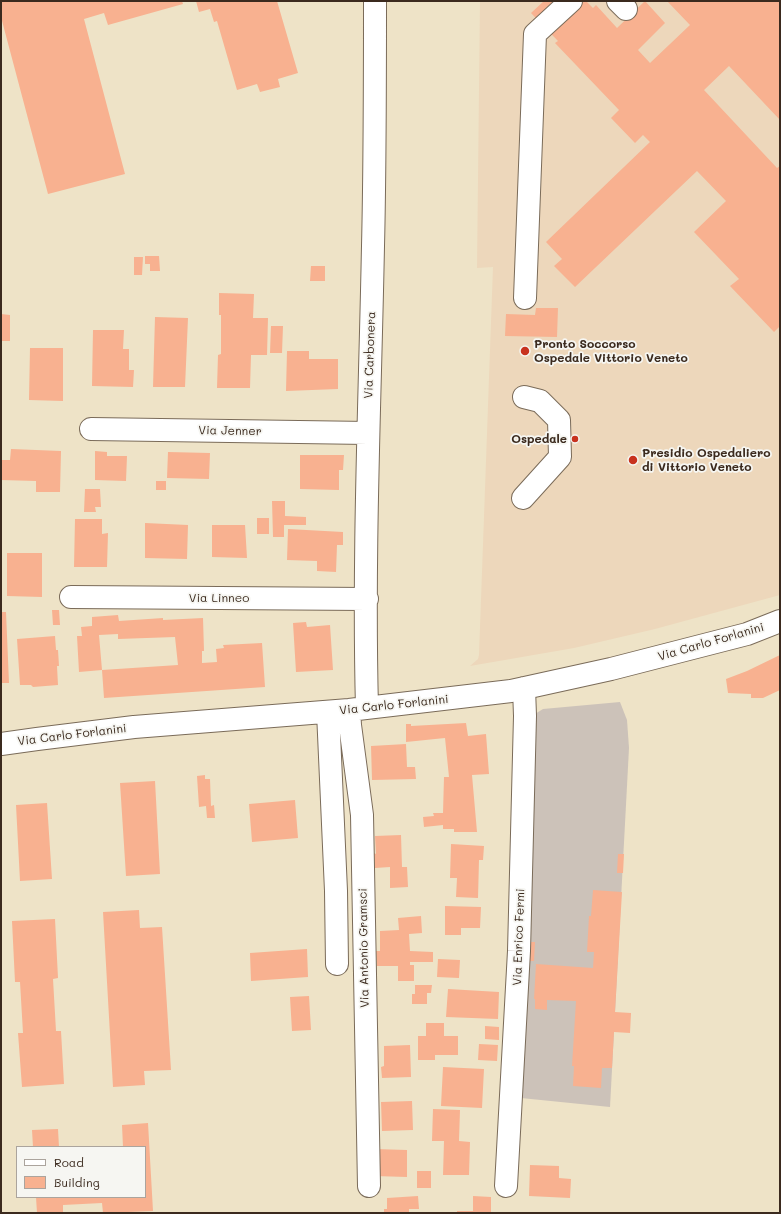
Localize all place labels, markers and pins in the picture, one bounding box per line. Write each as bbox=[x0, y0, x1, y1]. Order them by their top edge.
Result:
place label: Pronto Soccorso Ospedale Vittorio Veneto bbox=[534, 337, 688, 365]
marker: Pronto Soccorso Ospedale Vittorio Veneto bbox=[519, 345, 531, 357]
place label: Ospedale bbox=[511, 432, 567, 446]
marker: Ospedale bbox=[570, 434, 580, 444]
place label: Presidio Ospedaliero di Vittorio Veneto bbox=[642, 446, 770, 474]
marker: Presidio Ospedaliero di Vittorio Veneto bbox=[627, 454, 639, 466]

